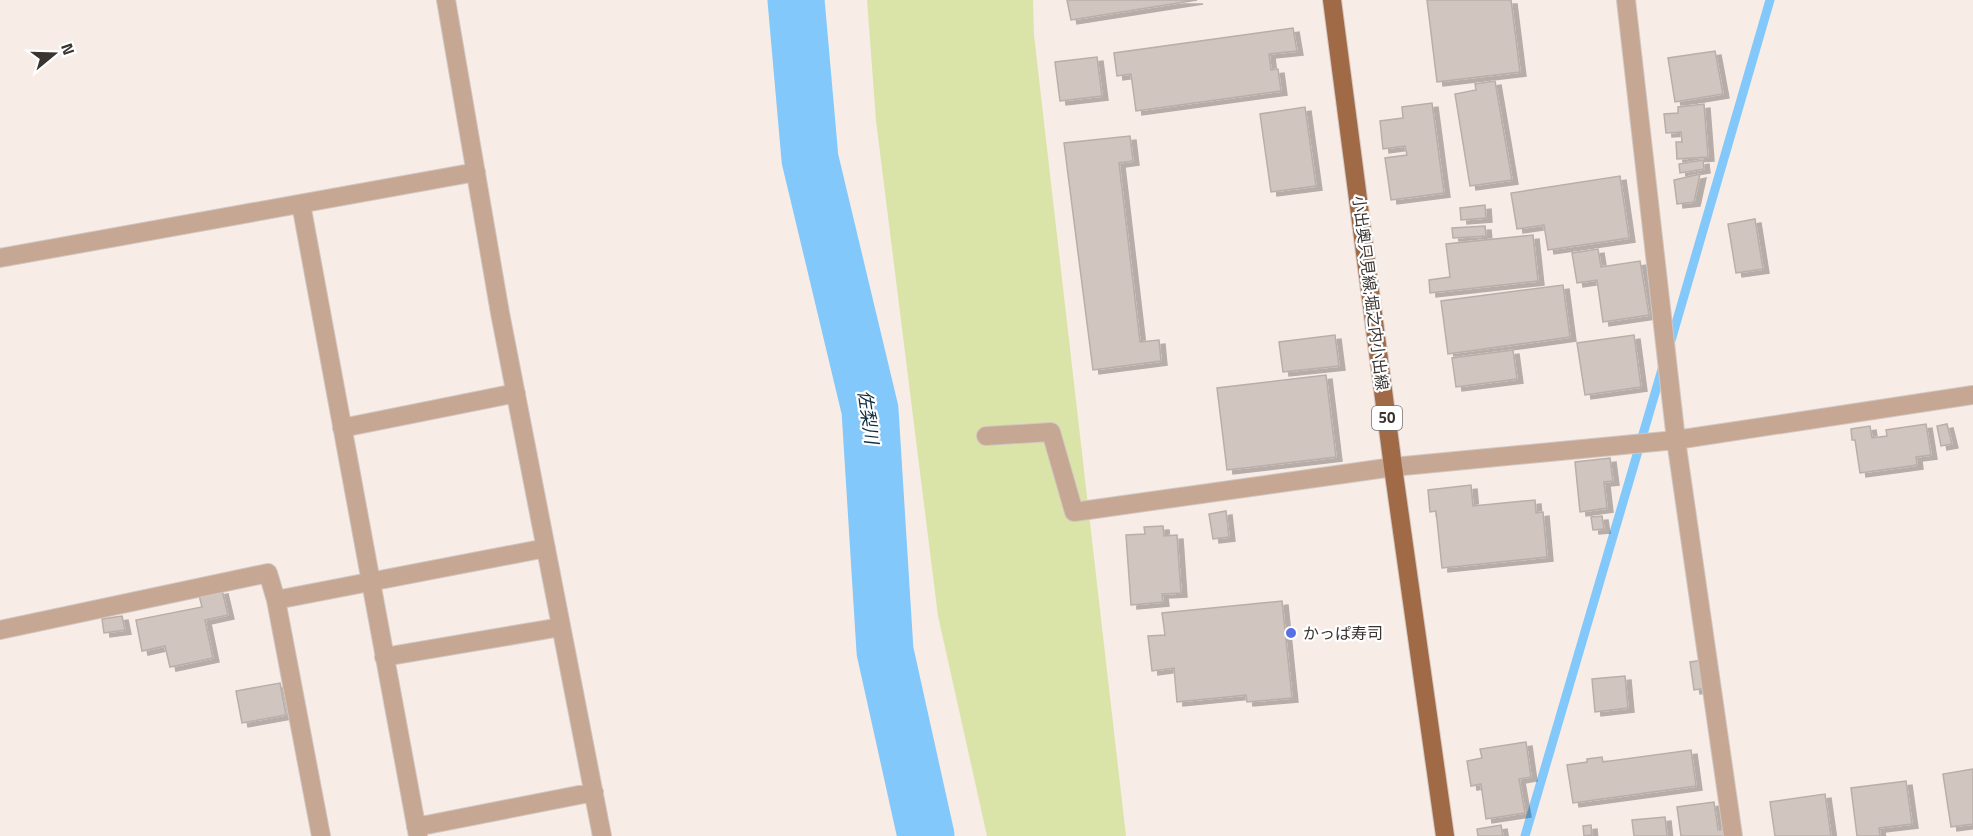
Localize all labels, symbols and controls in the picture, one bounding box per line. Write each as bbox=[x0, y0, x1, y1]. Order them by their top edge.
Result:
north arrow bbox=[24, 24, 84, 84]
text: N bbox=[55, 40, 81, 58]
street label: 小出奥只見線;堀之内小出線 bbox=[1347, 194, 1395, 392]
water label: 佐梨川 bbox=[851, 388, 886, 448]
road number: 50 bbox=[1372, 406, 1402, 430]
place label: かっぱ寿司 bbox=[1303, 621, 1383, 645]
marker: かっぱ寿司 bbox=[1284, 626, 1298, 640]

